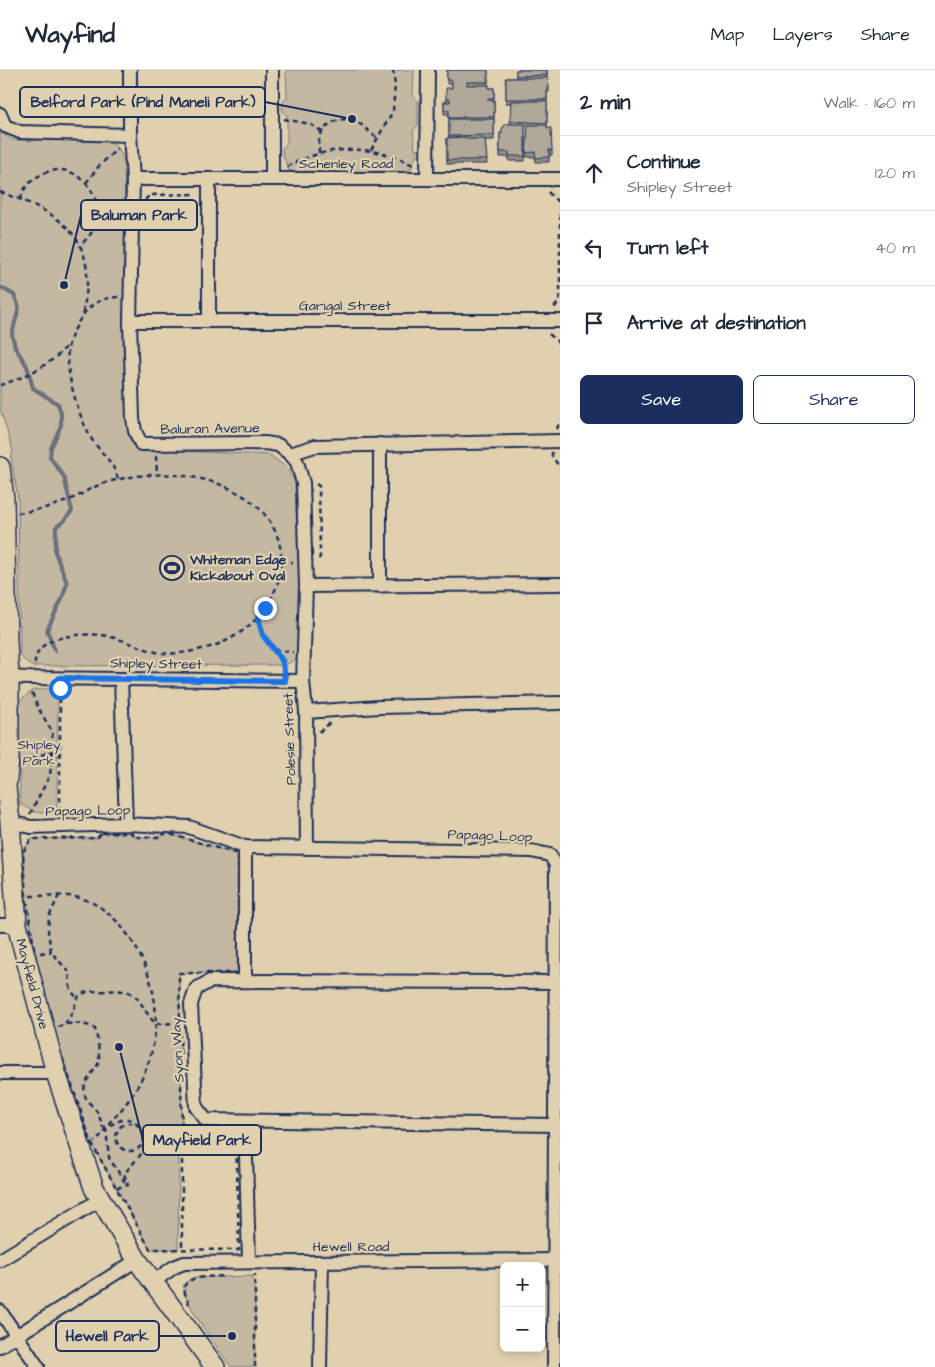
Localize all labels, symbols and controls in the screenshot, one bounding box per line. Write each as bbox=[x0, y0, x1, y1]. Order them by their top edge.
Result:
text: Wayfind bbox=[25, 18, 115, 52]
text: Map bbox=[710, 22, 744, 47]
text: Layers bbox=[772, 22, 833, 47]
text: Share bbox=[861, 22, 910, 47]
callout: Belford Park (Pind Maneli Park) bbox=[20, 87, 265, 117]
text: 2 min bbox=[580, 88, 630, 117]
text: Belford Park (Pind Maneli Park) bbox=[31, 92, 256, 113]
text: Walk · 160 m bbox=[823, 92, 915, 114]
text: Continue bbox=[627, 149, 701, 176]
street label: Schenley Road bbox=[299, 154, 393, 174]
icon: ahead bbox=[580, 159, 608, 187]
text: 120 m bbox=[875, 162, 915, 184]
text: Shipley Street bbox=[627, 176, 732, 198]
callout: Baluman Park bbox=[81, 200, 197, 230]
text: Baluman Park bbox=[91, 205, 188, 226]
icon: left bbox=[580, 234, 608, 262]
text: Turn left bbox=[627, 235, 708, 262]
text: 40 m bbox=[875, 237, 915, 259]
street label: Garigal Street bbox=[299, 296, 391, 316]
icon: arrive bbox=[580, 309, 608, 337]
text: Arrive at destination bbox=[627, 310, 806, 337]
button: Save bbox=[580, 375, 743, 424]
button: Share bbox=[753, 375, 915, 424]
street label: Baluran Avenue bbox=[160, 418, 260, 440]
place label: Whiteman Edge Kickabout Oval bbox=[189, 550, 287, 586]
sports icon: Whiteman Edge Kickabout Oval bbox=[159, 555, 185, 581]
route end bbox=[254, 597, 277, 620]
street label: Shipley Street bbox=[110, 653, 203, 675]
route start bbox=[49, 677, 72, 700]
street label: Polesie Street bbox=[278, 692, 302, 785]
park label: Shipley Park bbox=[17, 735, 61, 771]
street label: Papago Loop bbox=[45, 800, 131, 822]
street label: Papago Loop bbox=[447, 825, 533, 847]
street label: Mayfield Drive bbox=[10, 936, 54, 1032]
street label: Syon Way bbox=[166, 1017, 190, 1083]
callout: Mayfield Park bbox=[143, 1125, 261, 1155]
text: Mayfield Park bbox=[153, 1130, 252, 1152]
street label: Hewell Road bbox=[312, 1237, 390, 1257]
map controls bbox=[500, 1262, 545, 1352]
button: + bbox=[500, 1262, 545, 1307]
button: − bbox=[500, 1307, 545, 1352]
callout: Hewell Park bbox=[56, 1321, 159, 1351]
text: Hewell Park bbox=[66, 1326, 149, 1347]

